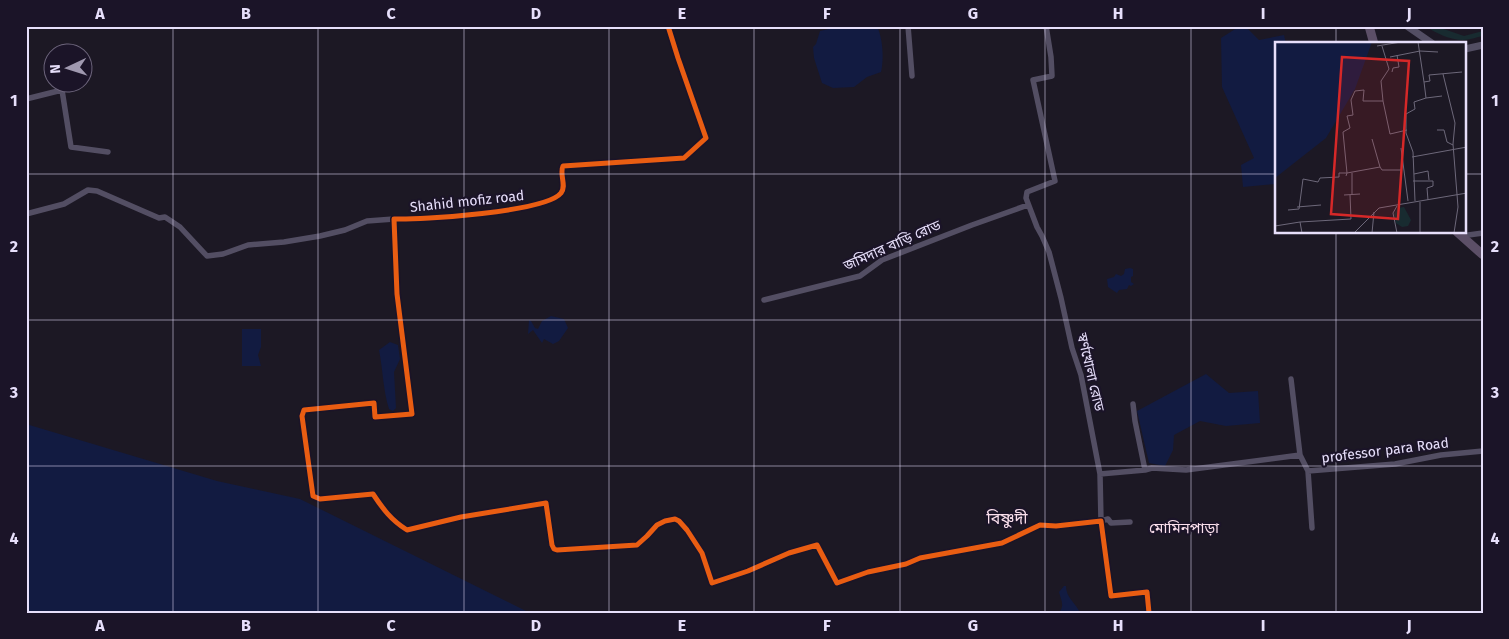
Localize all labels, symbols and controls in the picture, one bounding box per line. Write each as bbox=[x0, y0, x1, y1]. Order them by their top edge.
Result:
text: A bbox=[94, 4, 105, 23]
text: B bbox=[241, 4, 251, 23]
text: C bbox=[386, 4, 396, 23]
text: D bbox=[531, 4, 541, 23]
text: E bbox=[678, 4, 686, 23]
text: F bbox=[823, 4, 831, 23]
text: G bbox=[968, 4, 978, 23]
text: H bbox=[1113, 4, 1123, 23]
text: I bbox=[1261, 4, 1265, 23]
text: J bbox=[1405, 4, 1412, 23]
north arrow bbox=[42, 42, 92, 92]
inset map bbox=[1275, 42, 1466, 234]
text: N bbox=[47, 64, 64, 74]
text: 1 bbox=[10, 91, 18, 110]
text: 1 bbox=[1491, 91, 1499, 110]
street label: Shahid mofiz road bbox=[409, 187, 525, 216]
street label: জমিদার বাড়ি রোড bbox=[840, 216, 944, 275]
text: 2 bbox=[10, 237, 18, 256]
text: 2 bbox=[1491, 237, 1499, 256]
street label: স্বর্ণখোলা রোড bbox=[1073, 330, 1109, 414]
text: 3 bbox=[9, 383, 18, 402]
text: 3 bbox=[1490, 383, 1499, 402]
street label: professor para Road bbox=[1320, 434, 1450, 467]
district label: বিষ্ণুদী bbox=[985, 509, 1028, 528]
district label: মোমিনপাড়া bbox=[1149, 519, 1220, 537]
text: 4 bbox=[9, 529, 19, 548]
text: 4 bbox=[1490, 529, 1500, 548]
text: A bbox=[94, 616, 105, 635]
text: B bbox=[241, 616, 251, 635]
text: C bbox=[386, 616, 396, 635]
text: D bbox=[531, 616, 541, 635]
text: E bbox=[678, 616, 686, 635]
text: F bbox=[823, 616, 831, 635]
text: G bbox=[968, 616, 978, 635]
text: H bbox=[1113, 616, 1123, 635]
text: I bbox=[1261, 616, 1265, 635]
text: J bbox=[1405, 616, 1412, 635]

